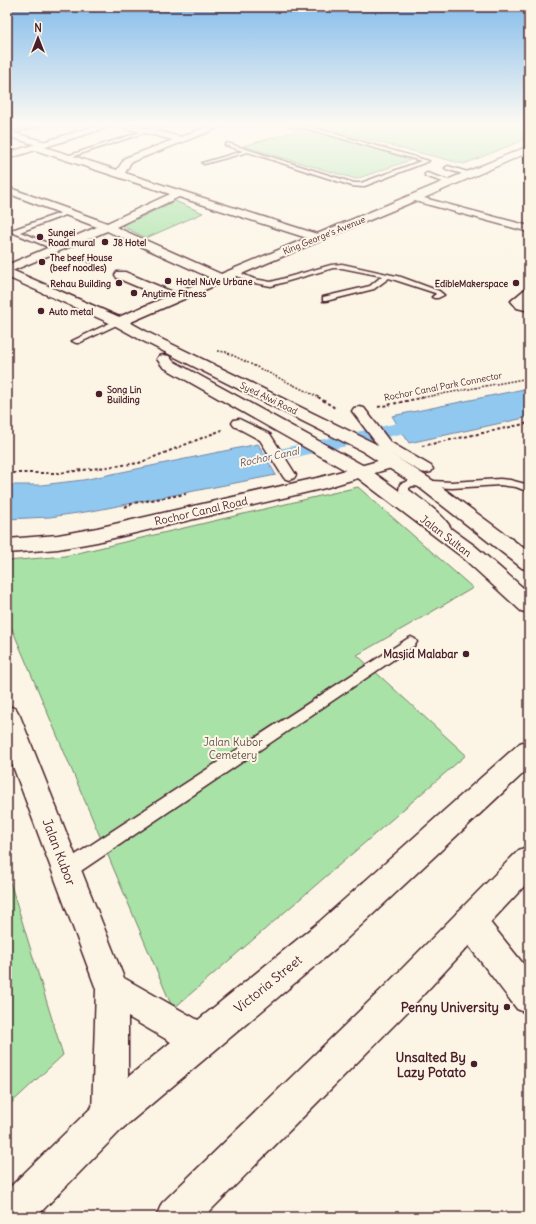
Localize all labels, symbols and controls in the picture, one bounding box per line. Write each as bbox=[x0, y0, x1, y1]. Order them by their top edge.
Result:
north arrow bbox=[18, 18, 58, 58]
text: N bbox=[34, 21, 42, 35]
street label: King George's Avenue bbox=[281, 213, 367, 257]
place label: Sungei Road mural bbox=[48, 227, 95, 248]
marker: Sungei Road mural bbox=[35, 232, 45, 242]
marker: J8 Hotel bbox=[100, 237, 110, 247]
place label: J8 Hotel bbox=[113, 237, 146, 248]
place label: The beef House (beef noodles) bbox=[50, 252, 113, 274]
marker: The beef House (beef noodles) bbox=[37, 257, 47, 267]
marker: Hotel NuVe Urbane bbox=[163, 276, 173, 286]
place label: Hotel NuVe Urbane bbox=[176, 276, 253, 287]
place label: Rehau Building bbox=[50, 278, 111, 290]
marker: Rehau Building bbox=[114, 278, 124, 288]
place label: EdibleMakerspace bbox=[435, 278, 508, 290]
marker: EdibleMakerspace bbox=[511, 278, 521, 288]
marker: Anytime Fitness bbox=[129, 288, 139, 298]
place label: Anytime Fitness bbox=[142, 288, 206, 300]
marker: Auto metal bbox=[36, 306, 46, 316]
place label: Auto metal bbox=[49, 306, 93, 317]
street label: Rochor Canal Park Connector bbox=[383, 369, 503, 403]
street label: Syed Alwi Road bbox=[238, 379, 300, 417]
place label: Song Lin Building bbox=[107, 384, 142, 406]
marker: Song Lin Building bbox=[94, 389, 104, 399]
water label: Rochor Canal bbox=[238, 444, 302, 470]
street label: Rochor Canal Road bbox=[153, 493, 250, 529]
street label: Jalan Sultan bbox=[417, 512, 475, 560]
place label: Masjid Malabar bbox=[383, 647, 459, 661]
marker: Masjid Malabar bbox=[461, 649, 471, 659]
park label: Jalan Kubor Cemetery bbox=[203, 735, 263, 762]
street label: Jalan Kubor bbox=[38, 816, 80, 888]
street label: Victoria Street bbox=[230, 951, 306, 1017]
place label: Penny University bbox=[401, 999, 499, 1016]
marker: Penny University bbox=[502, 1002, 512, 1012]
place label: Unsalted By Lazy Potato bbox=[396, 1049, 466, 1081]
marker: Unsalted By Lazy Potato bbox=[469, 1059, 479, 1069]

